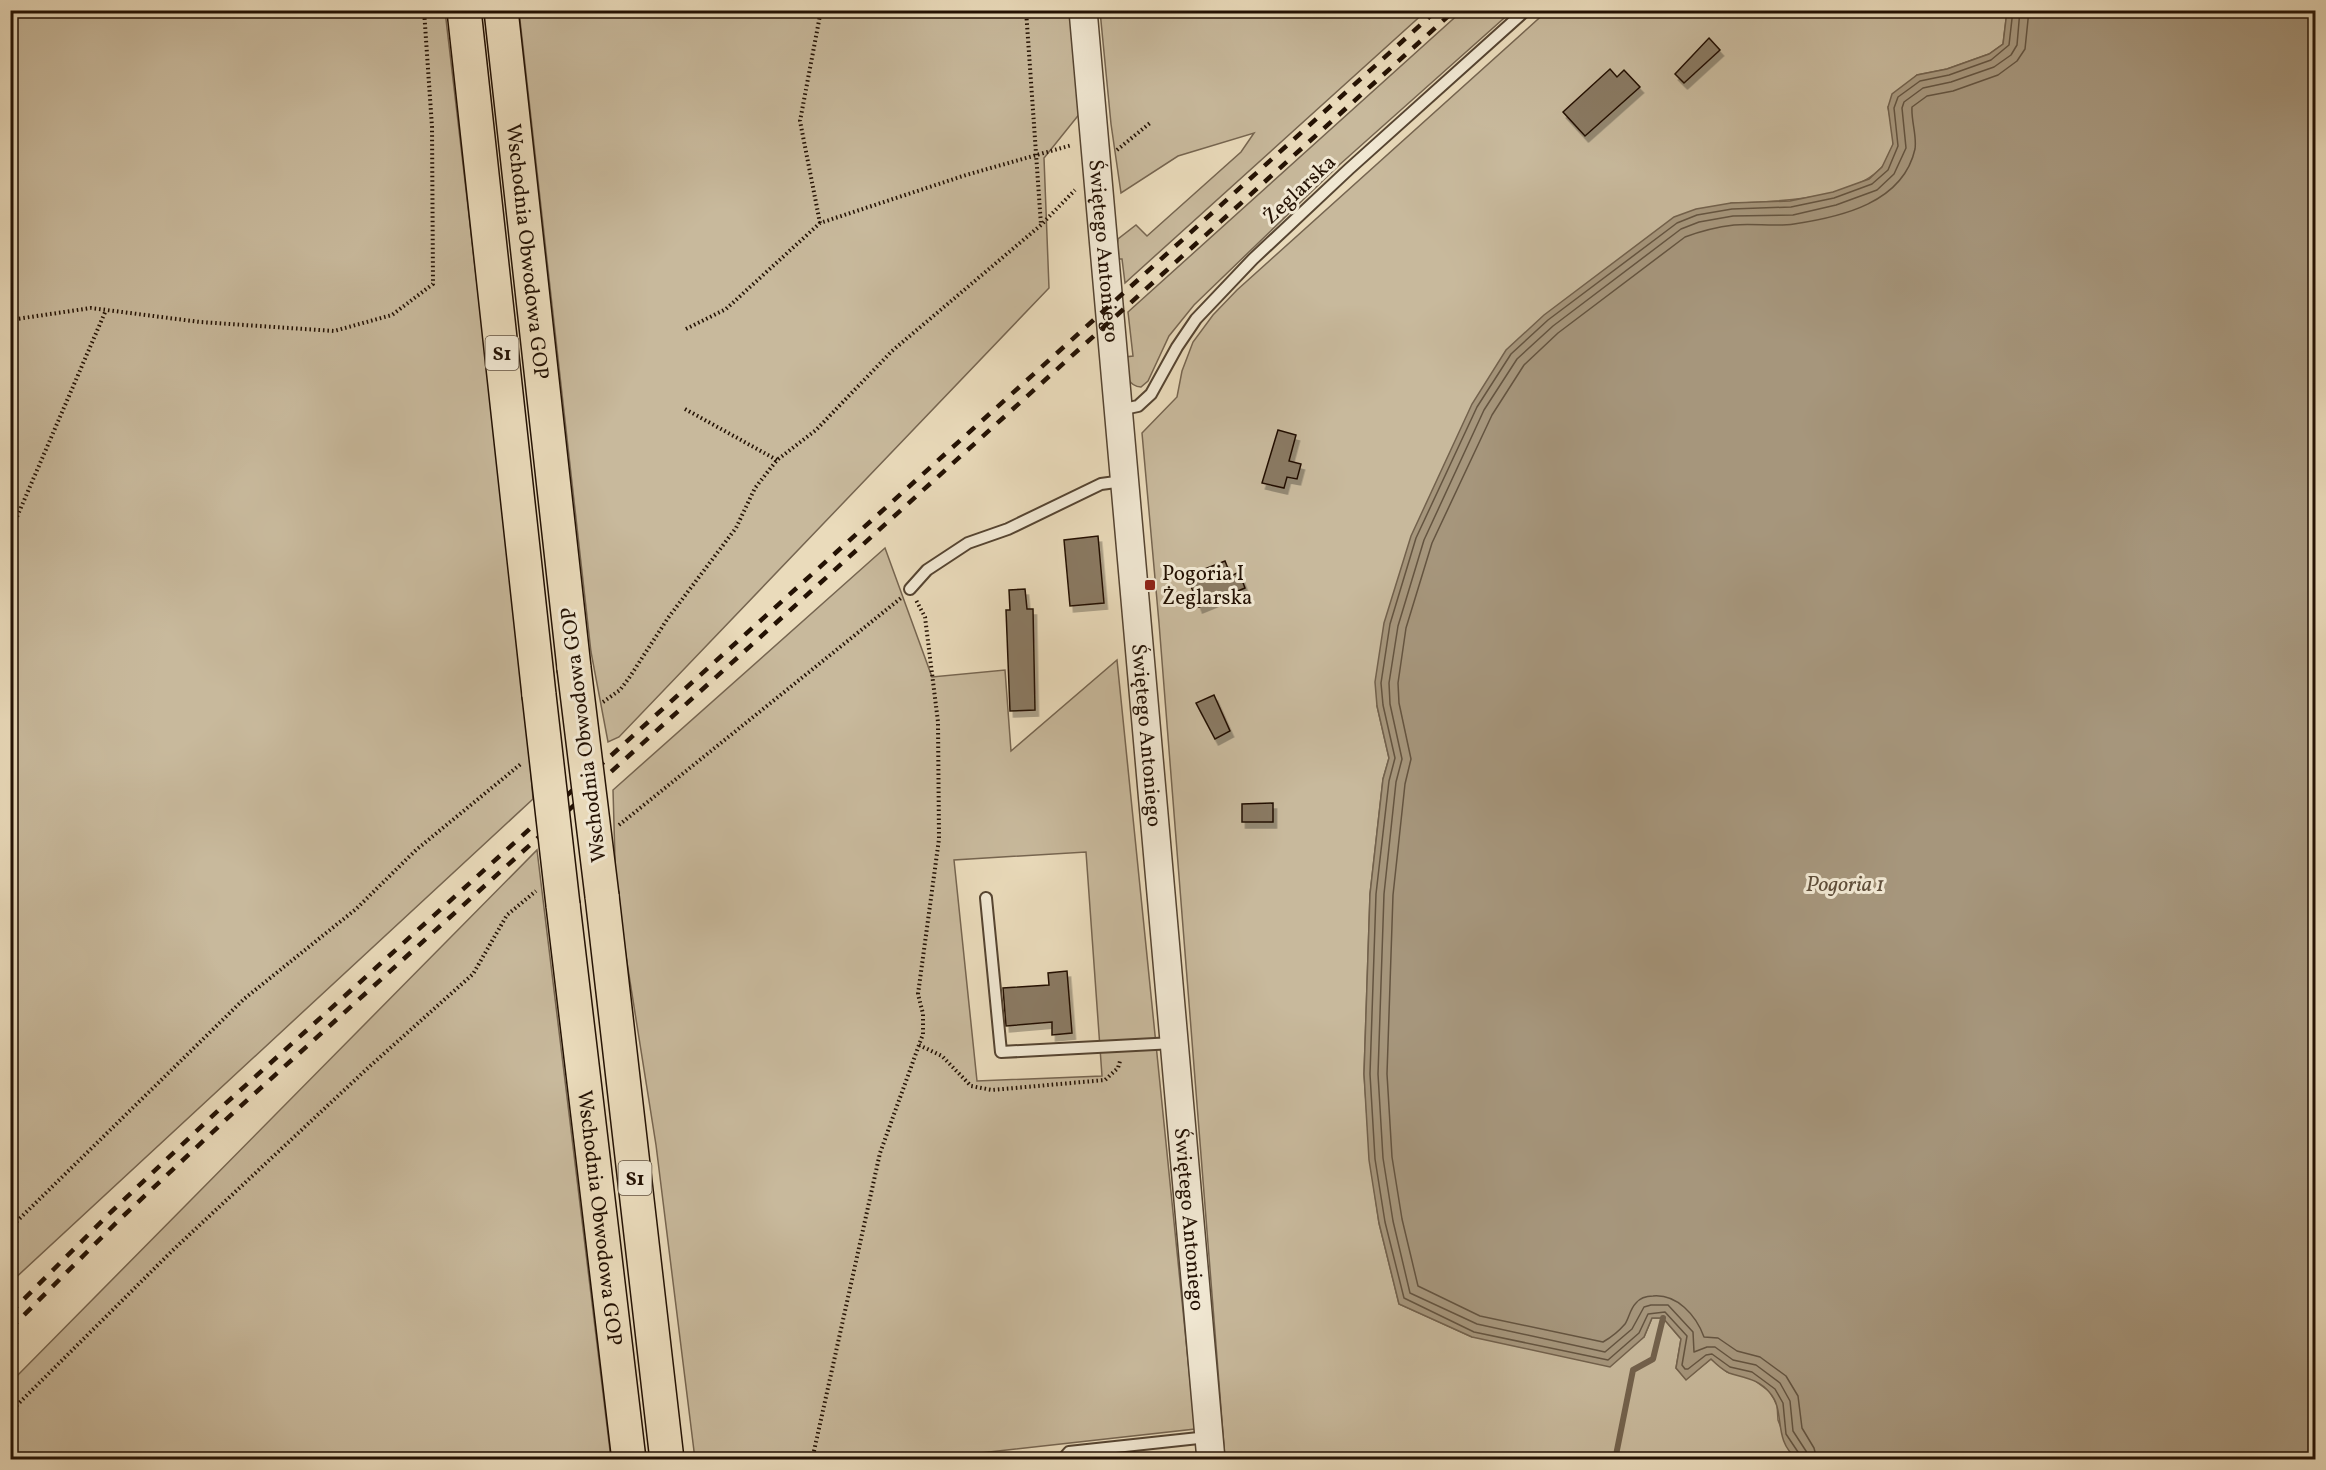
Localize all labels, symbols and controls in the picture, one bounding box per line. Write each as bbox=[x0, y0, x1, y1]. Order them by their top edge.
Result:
street label: Wschodnia Obwodowa GOP bbox=[498, 122, 555, 381]
street label: Żeglarska bbox=[1257, 149, 1343, 232]
street label: Świętego Antoniego bbox=[1080, 158, 1125, 344]
road number: S1 bbox=[486, 336, 518, 370]
place label: Pogoria I Żeglarska bbox=[1162, 560, 1252, 613]
marker: Pogoria I Żeglarska bbox=[1143, 578, 1157, 592]
street label: Wschodnia Obwodowa GOP bbox=[554, 606, 615, 864]
street label: Świętego Antoniego bbox=[1123, 642, 1168, 828]
water label: Pogoria 1 bbox=[1806, 870, 1884, 901]
street label: Wschodnia Obwodowa GOP bbox=[569, 1089, 628, 1347]
street label: Świętego Antoniego bbox=[1166, 1127, 1211, 1312]
road number: S1 bbox=[618, 1161, 652, 1195]

